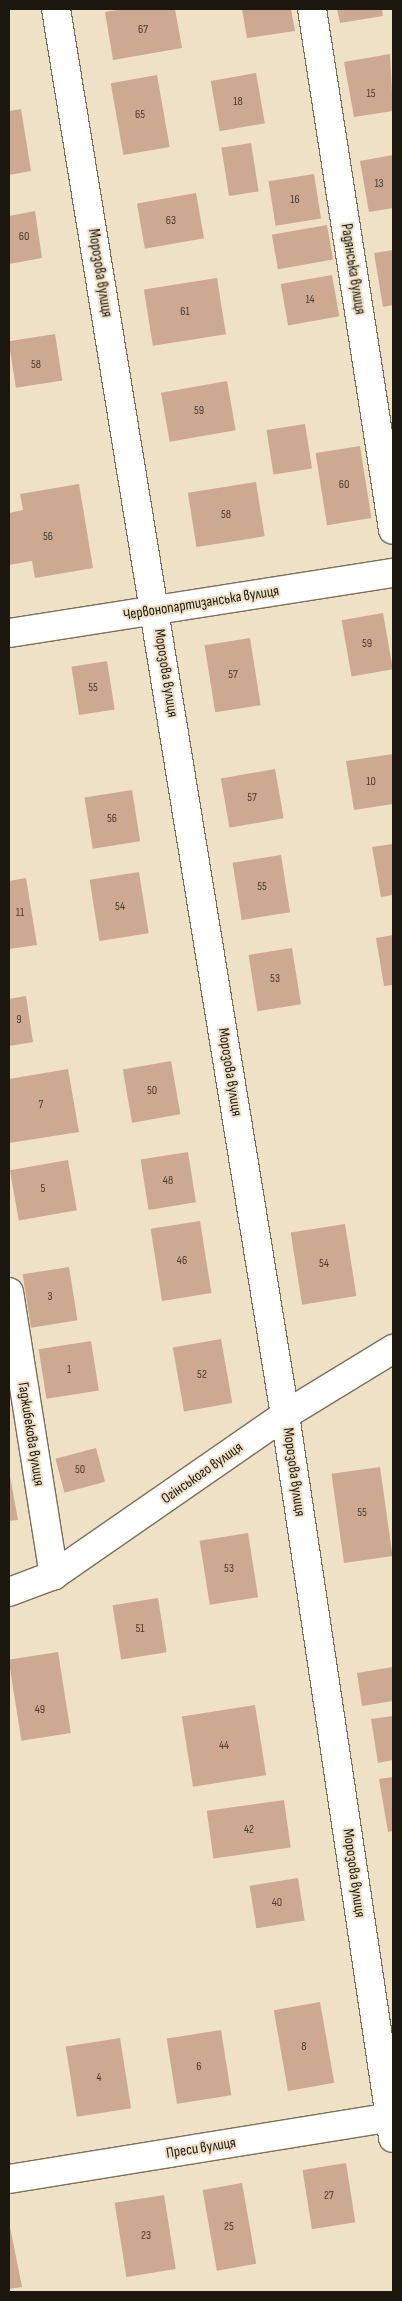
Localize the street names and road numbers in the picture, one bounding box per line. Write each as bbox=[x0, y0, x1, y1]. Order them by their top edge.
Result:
street label: Радянська вулиця bbox=[337, 222, 369, 316]
street label: Морозова вулиця bbox=[84, 228, 116, 318]
street label: Червонопартизанська вулиця bbox=[122, 582, 280, 624]
street label: Морозова вулиця bbox=[150, 628, 182, 718]
street label: Морозова вулиця bbox=[214, 1027, 246, 1117]
street label: Гаджибекова вулиця bbox=[14, 1381, 48, 1487]
street label: Морозова вулиця bbox=[279, 1427, 309, 1517]
street label: Огінського вулиця bbox=[158, 1438, 246, 1508]
street label: Морозова вулиця bbox=[339, 1828, 369, 1918]
street label: Преси вулиця bbox=[165, 2134, 237, 2162]

